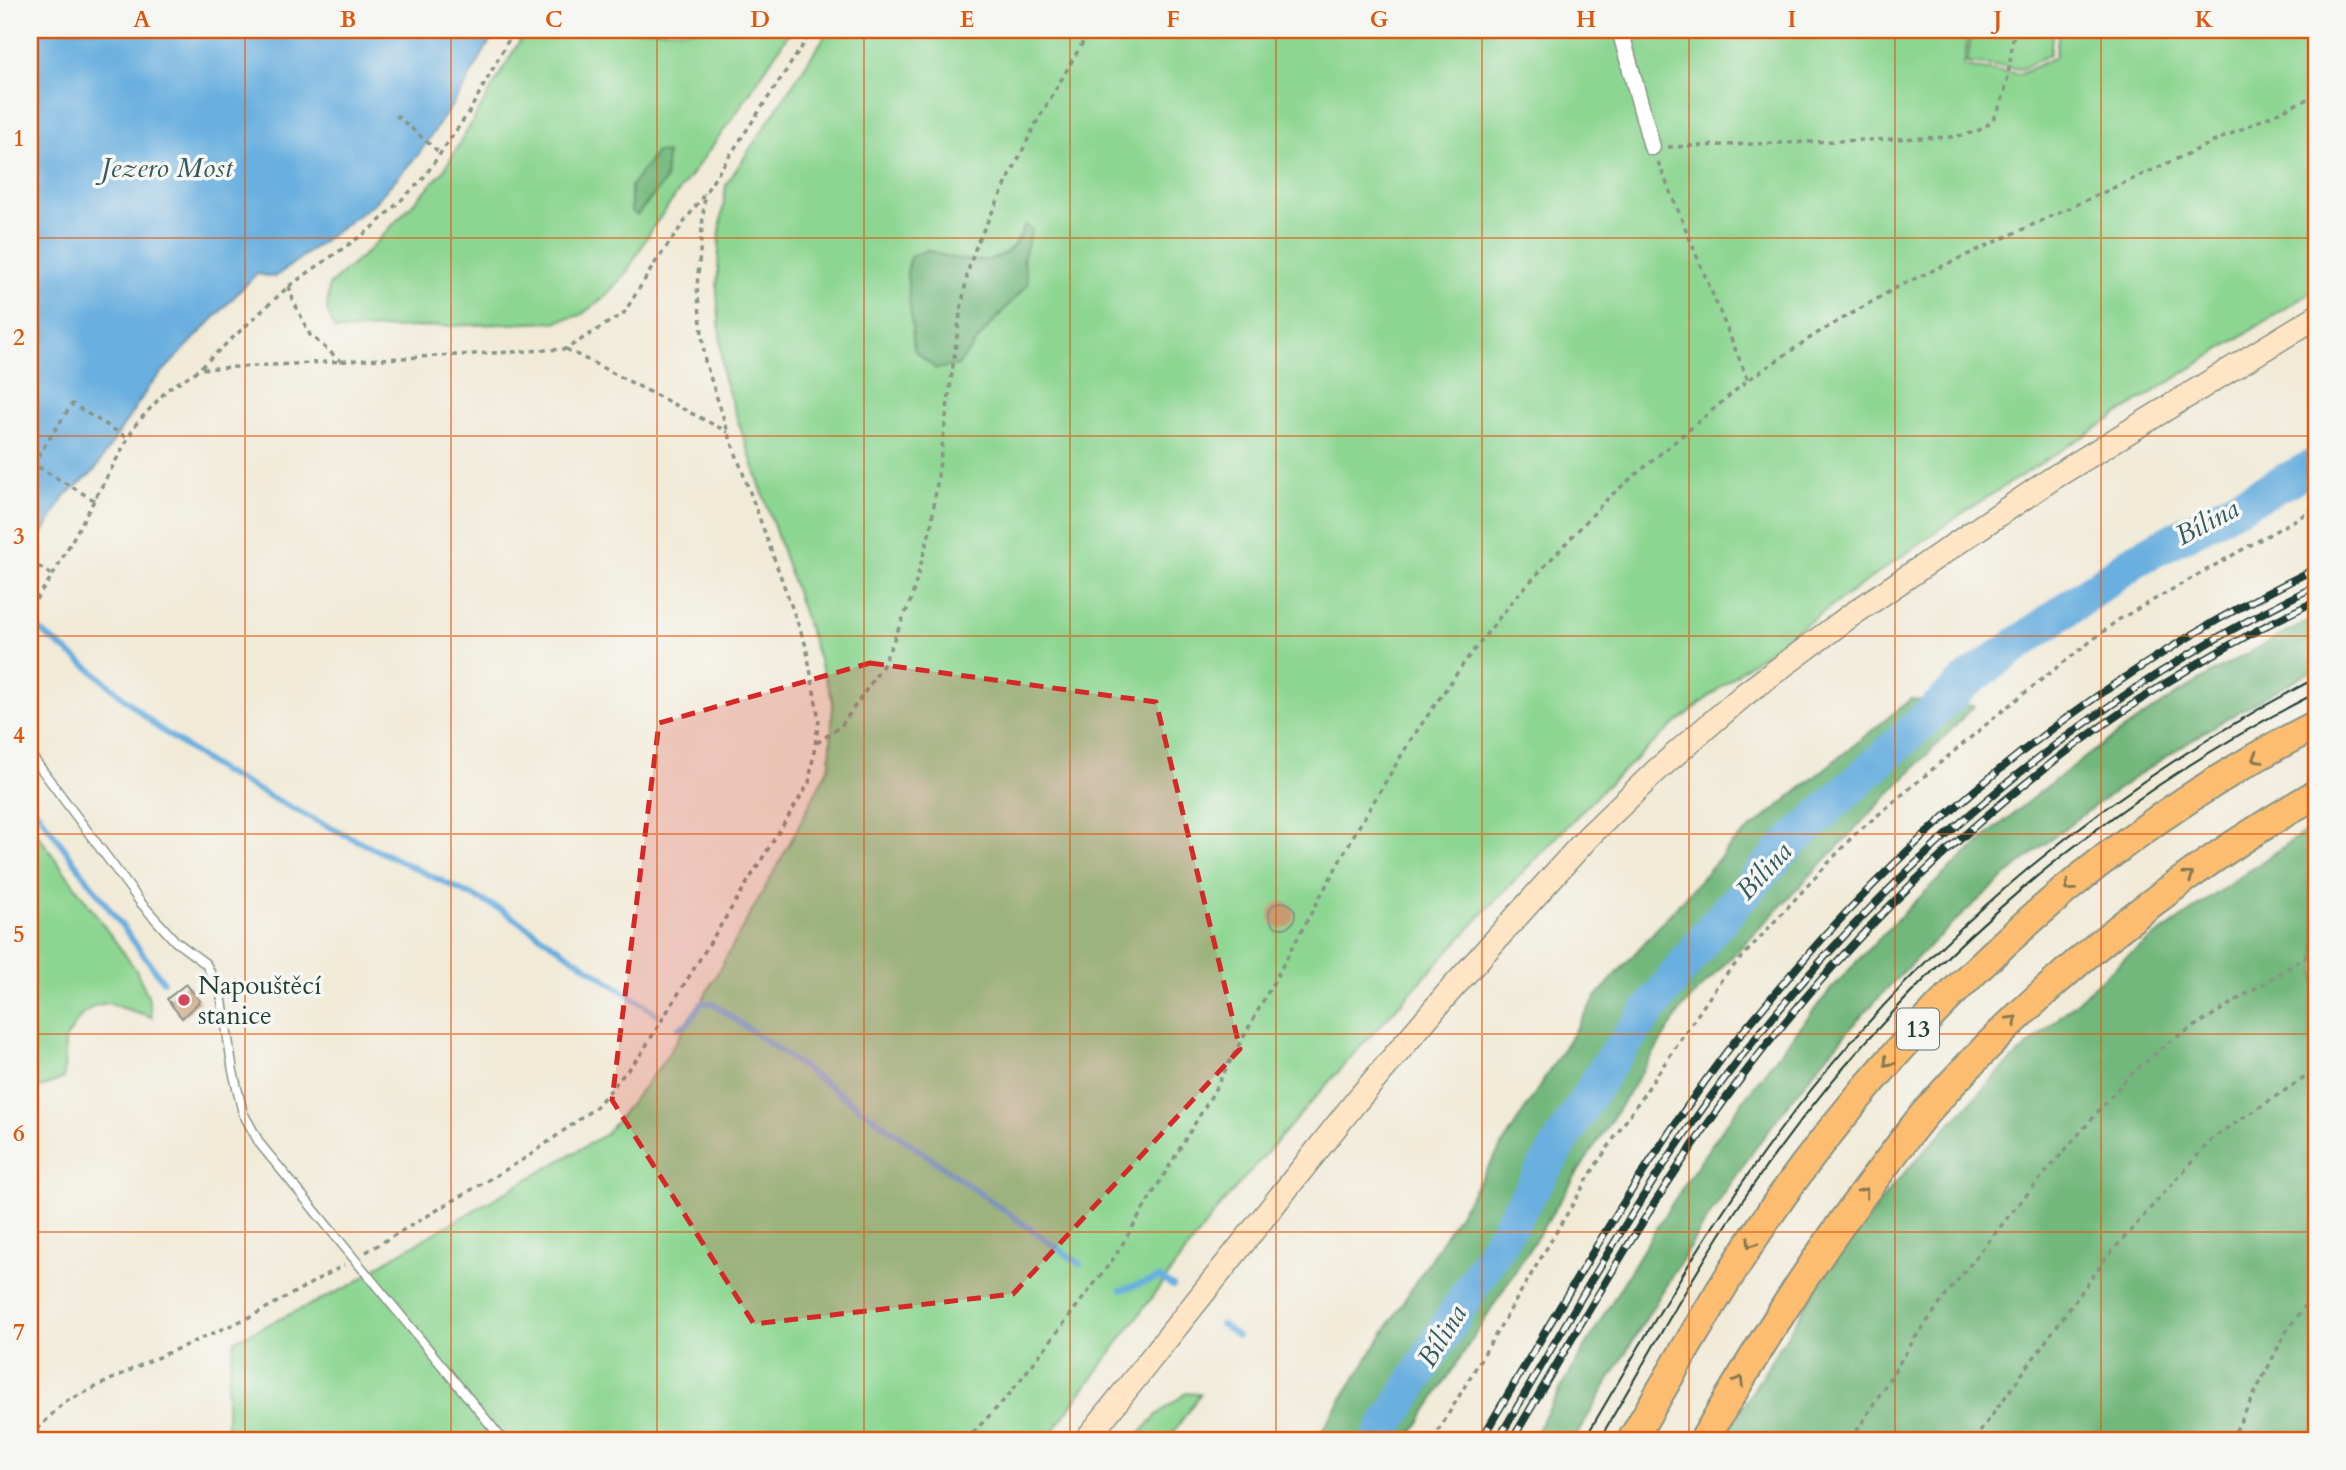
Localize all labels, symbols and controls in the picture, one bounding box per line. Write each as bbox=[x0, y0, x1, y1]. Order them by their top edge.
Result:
text: A bbox=[133, 4, 151, 35]
text: B bbox=[340, 4, 356, 35]
text: C bbox=[545, 4, 563, 35]
text: D bbox=[750, 4, 770, 35]
text: E bbox=[960, 4, 974, 35]
text: F bbox=[1166, 4, 1180, 35]
text: G bbox=[1370, 4, 1389, 35]
text: H bbox=[1576, 4, 1596, 35]
text: I bbox=[1788, 4, 1796, 35]
text: J bbox=[1991, 4, 2002, 35]
text: K bbox=[2195, 4, 2214, 35]
text: 1 bbox=[13, 123, 25, 154]
water label: Jezero Most bbox=[95, 149, 234, 187]
text: 2 bbox=[13, 322, 25, 353]
water label: Bílina bbox=[2169, 490, 2245, 554]
text: 3 bbox=[13, 521, 25, 552]
text: 4 bbox=[13, 720, 25, 751]
one-way arrow bbox=[2251, 750, 2264, 763]
water label: Bílina bbox=[1727, 834, 1801, 908]
one-way arrow bbox=[2181, 872, 2194, 884]
one-way arrow bbox=[2065, 879, 2078, 891]
text: 5 bbox=[13, 919, 25, 950]
place label: Napouštěcí stanice bbox=[198, 968, 321, 1033]
marker: Napouštěcí stanice bbox=[176, 992, 192, 1008]
road number: 13 bbox=[1897, 1009, 1939, 1050]
one-way arrow bbox=[2005, 1016, 2018, 1029]
one-way arrow bbox=[1884, 1053, 1896, 1066]
text: 6 bbox=[13, 1118, 25, 1149]
one-way arrow bbox=[1856, 1187, 1869, 1199]
one-way arrow bbox=[1747, 1235, 1759, 1248]
water label: Bílina bbox=[1408, 1298, 1476, 1374]
text: 7 bbox=[13, 1317, 25, 1348]
one-way arrow bbox=[1731, 1376, 1744, 1389]

